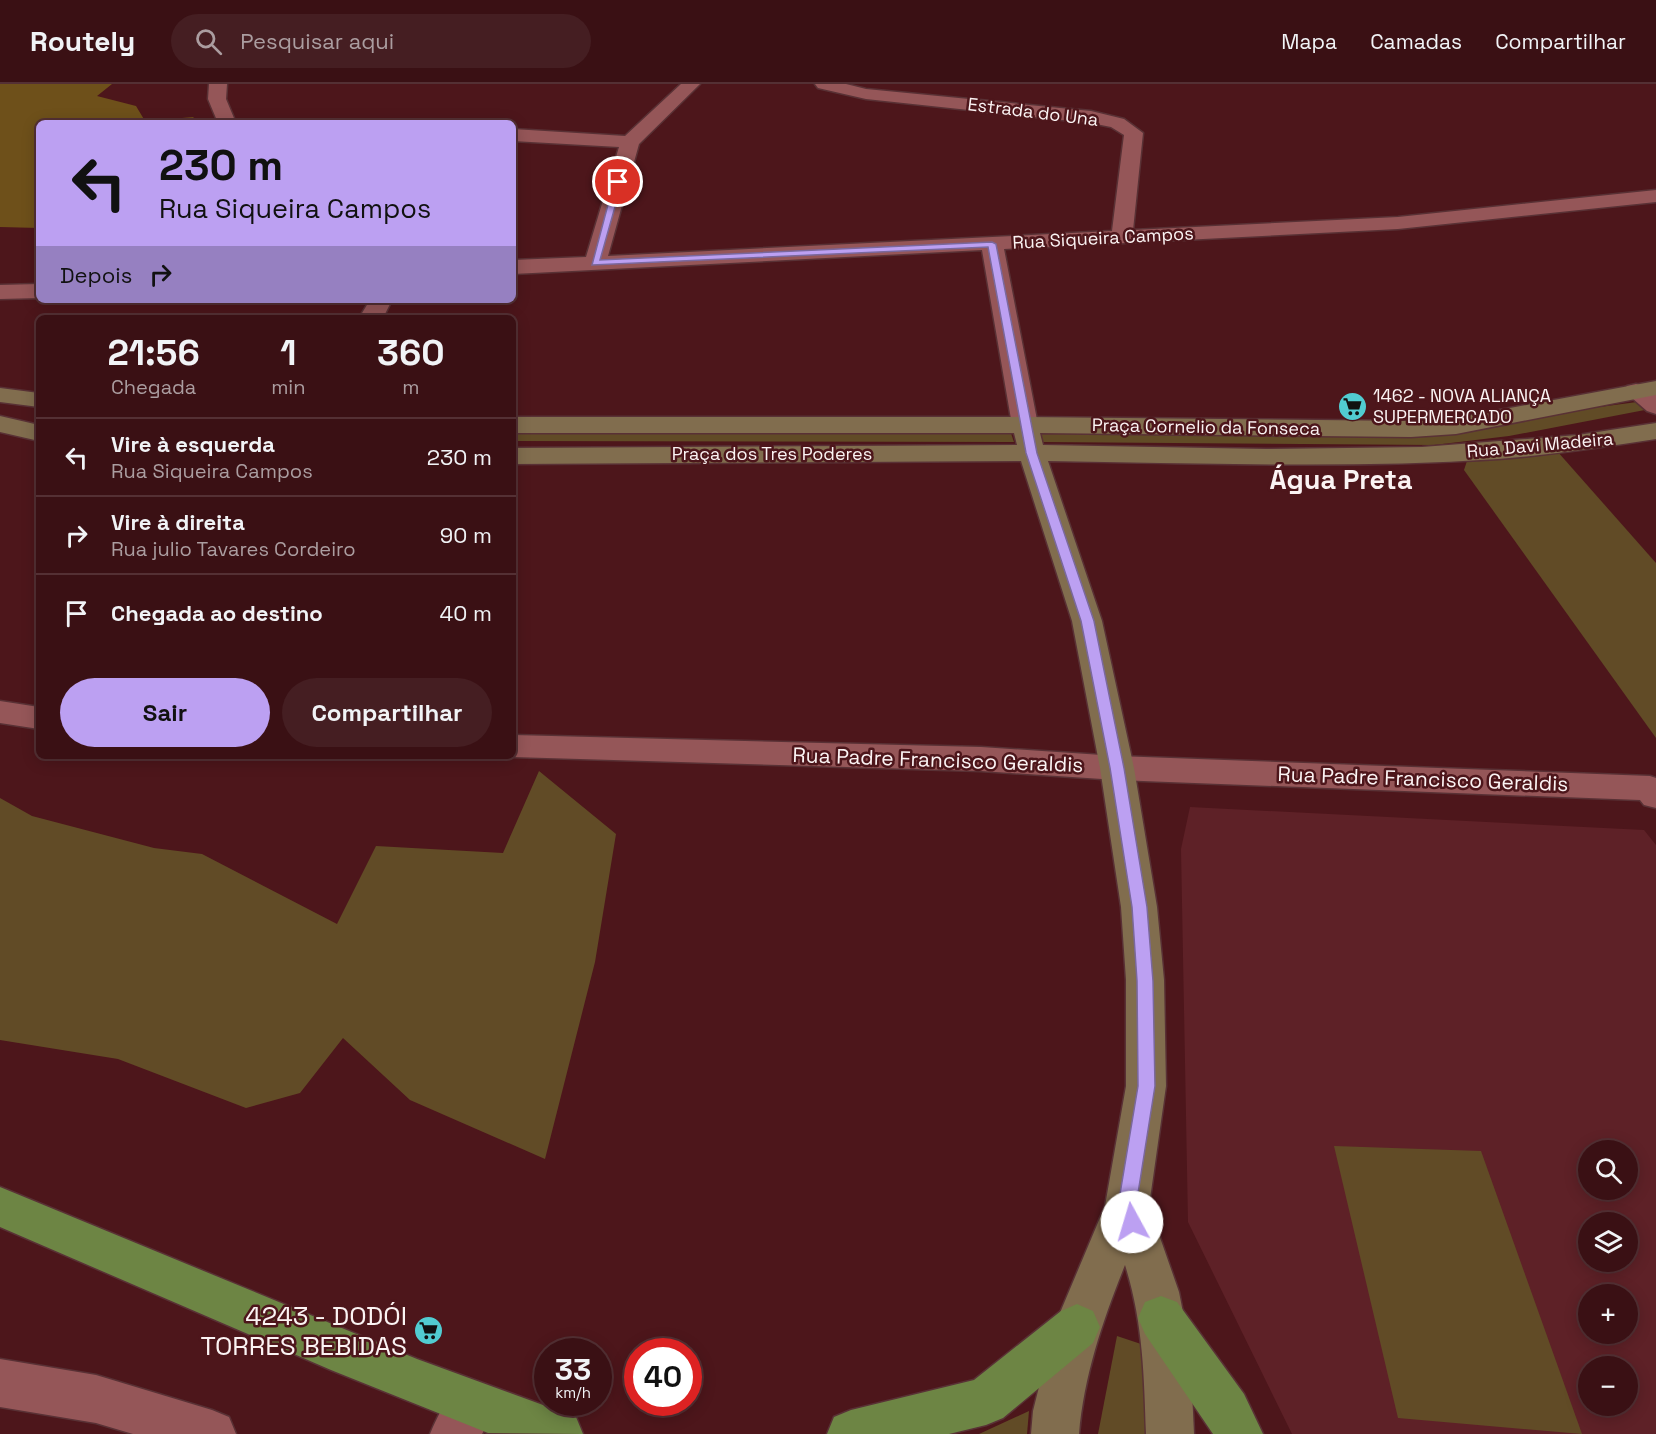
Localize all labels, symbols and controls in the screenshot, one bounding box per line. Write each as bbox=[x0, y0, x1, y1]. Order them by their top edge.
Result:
search box bbox=[171, 14, 591, 68]
text: Routely bbox=[30, 23, 135, 59]
icon: search bbox=[192, 25, 225, 58]
text: Pesquisar aqui bbox=[240, 27, 394, 55]
text: Mapa bbox=[1281, 28, 1337, 55]
text: Camadas bbox=[1370, 28, 1462, 55]
text: Compartilhar bbox=[1495, 28, 1626, 55]
street label: Estrada do Una bbox=[966, 92, 1100, 131]
text: 230 m bbox=[159, 139, 283, 192]
icon: left bbox=[60, 144, 138, 222]
pin bbox=[592, 156, 643, 207]
icon: arrive bbox=[601, 165, 634, 198]
text: Rua Siqueira Campos bbox=[159, 191, 431, 226]
street label: Rua Siqueira Campos bbox=[1012, 221, 1194, 254]
icon: right bbox=[144, 258, 177, 291]
text: Depois bbox=[60, 261, 132, 289]
text: 21:56 bbox=[107, 330, 200, 376]
text: 1 bbox=[280, 330, 297, 376]
text: 360 bbox=[377, 330, 444, 376]
text: Chegada bbox=[111, 374, 196, 400]
text: min bbox=[271, 374, 306, 400]
text: m bbox=[402, 374, 419, 400]
place label: 1462 - NOVA ALIANÇA SUPERMERCADO bbox=[1373, 384, 1551, 428]
supermarket icon: 1462 - NOVA ALIANÇA SUPERMERCADO bbox=[1336, 390, 1368, 422]
street label: Praça Cornelio da Fonseca bbox=[1092, 413, 1320, 440]
street label: Rua Davi Madeira bbox=[1466, 427, 1614, 462]
text: Vire à esquerda bbox=[111, 430, 275, 458]
icon: left bbox=[60, 441, 93, 474]
street label: Praça dos Tres Poderes bbox=[672, 442, 872, 465]
text: 230 m bbox=[427, 443, 492, 471]
text: Rua Siqueira Campos bbox=[111, 458, 313, 484]
district label: Água Preta bbox=[1269, 462, 1413, 497]
text: Vire à direita bbox=[111, 508, 245, 536]
icon: right bbox=[60, 519, 93, 552]
text: 90 m bbox=[440, 521, 492, 549]
text: Rua julio Tavares Cordeiro bbox=[111, 536, 356, 562]
icon: arrive bbox=[60, 597, 93, 630]
text: Chegada ao destino bbox=[111, 599, 323, 627]
text: 40 m bbox=[440, 599, 492, 627]
button: Sair bbox=[60, 678, 270, 747]
button: Compartilhar bbox=[282, 678, 492, 747]
street label: Rua Padre Francisco Geraldis bbox=[792, 741, 1084, 778]
street label: Rua Padre Francisco Geraldis bbox=[1277, 760, 1569, 797]
map controls bbox=[1578, 1140, 1638, 1416]
button: search bbox=[1578, 1140, 1638, 1200]
position arrow bbox=[1100, 1190, 1164, 1254]
button: layers bbox=[1578, 1212, 1638, 1272]
button: + bbox=[1578, 1284, 1638, 1344]
place label: 4243 - DODÓI TORRES BEBIDAS bbox=[200, 1299, 407, 1363]
supermarket icon: 4243 - DODÓI TORRES BEBIDAS bbox=[412, 1315, 444, 1347]
speed limit sign: 40 bbox=[624, 1338, 702, 1416]
text: 33 bbox=[555, 1350, 591, 1389]
button: − bbox=[1578, 1356, 1638, 1416]
text: km/h bbox=[555, 1383, 591, 1402]

